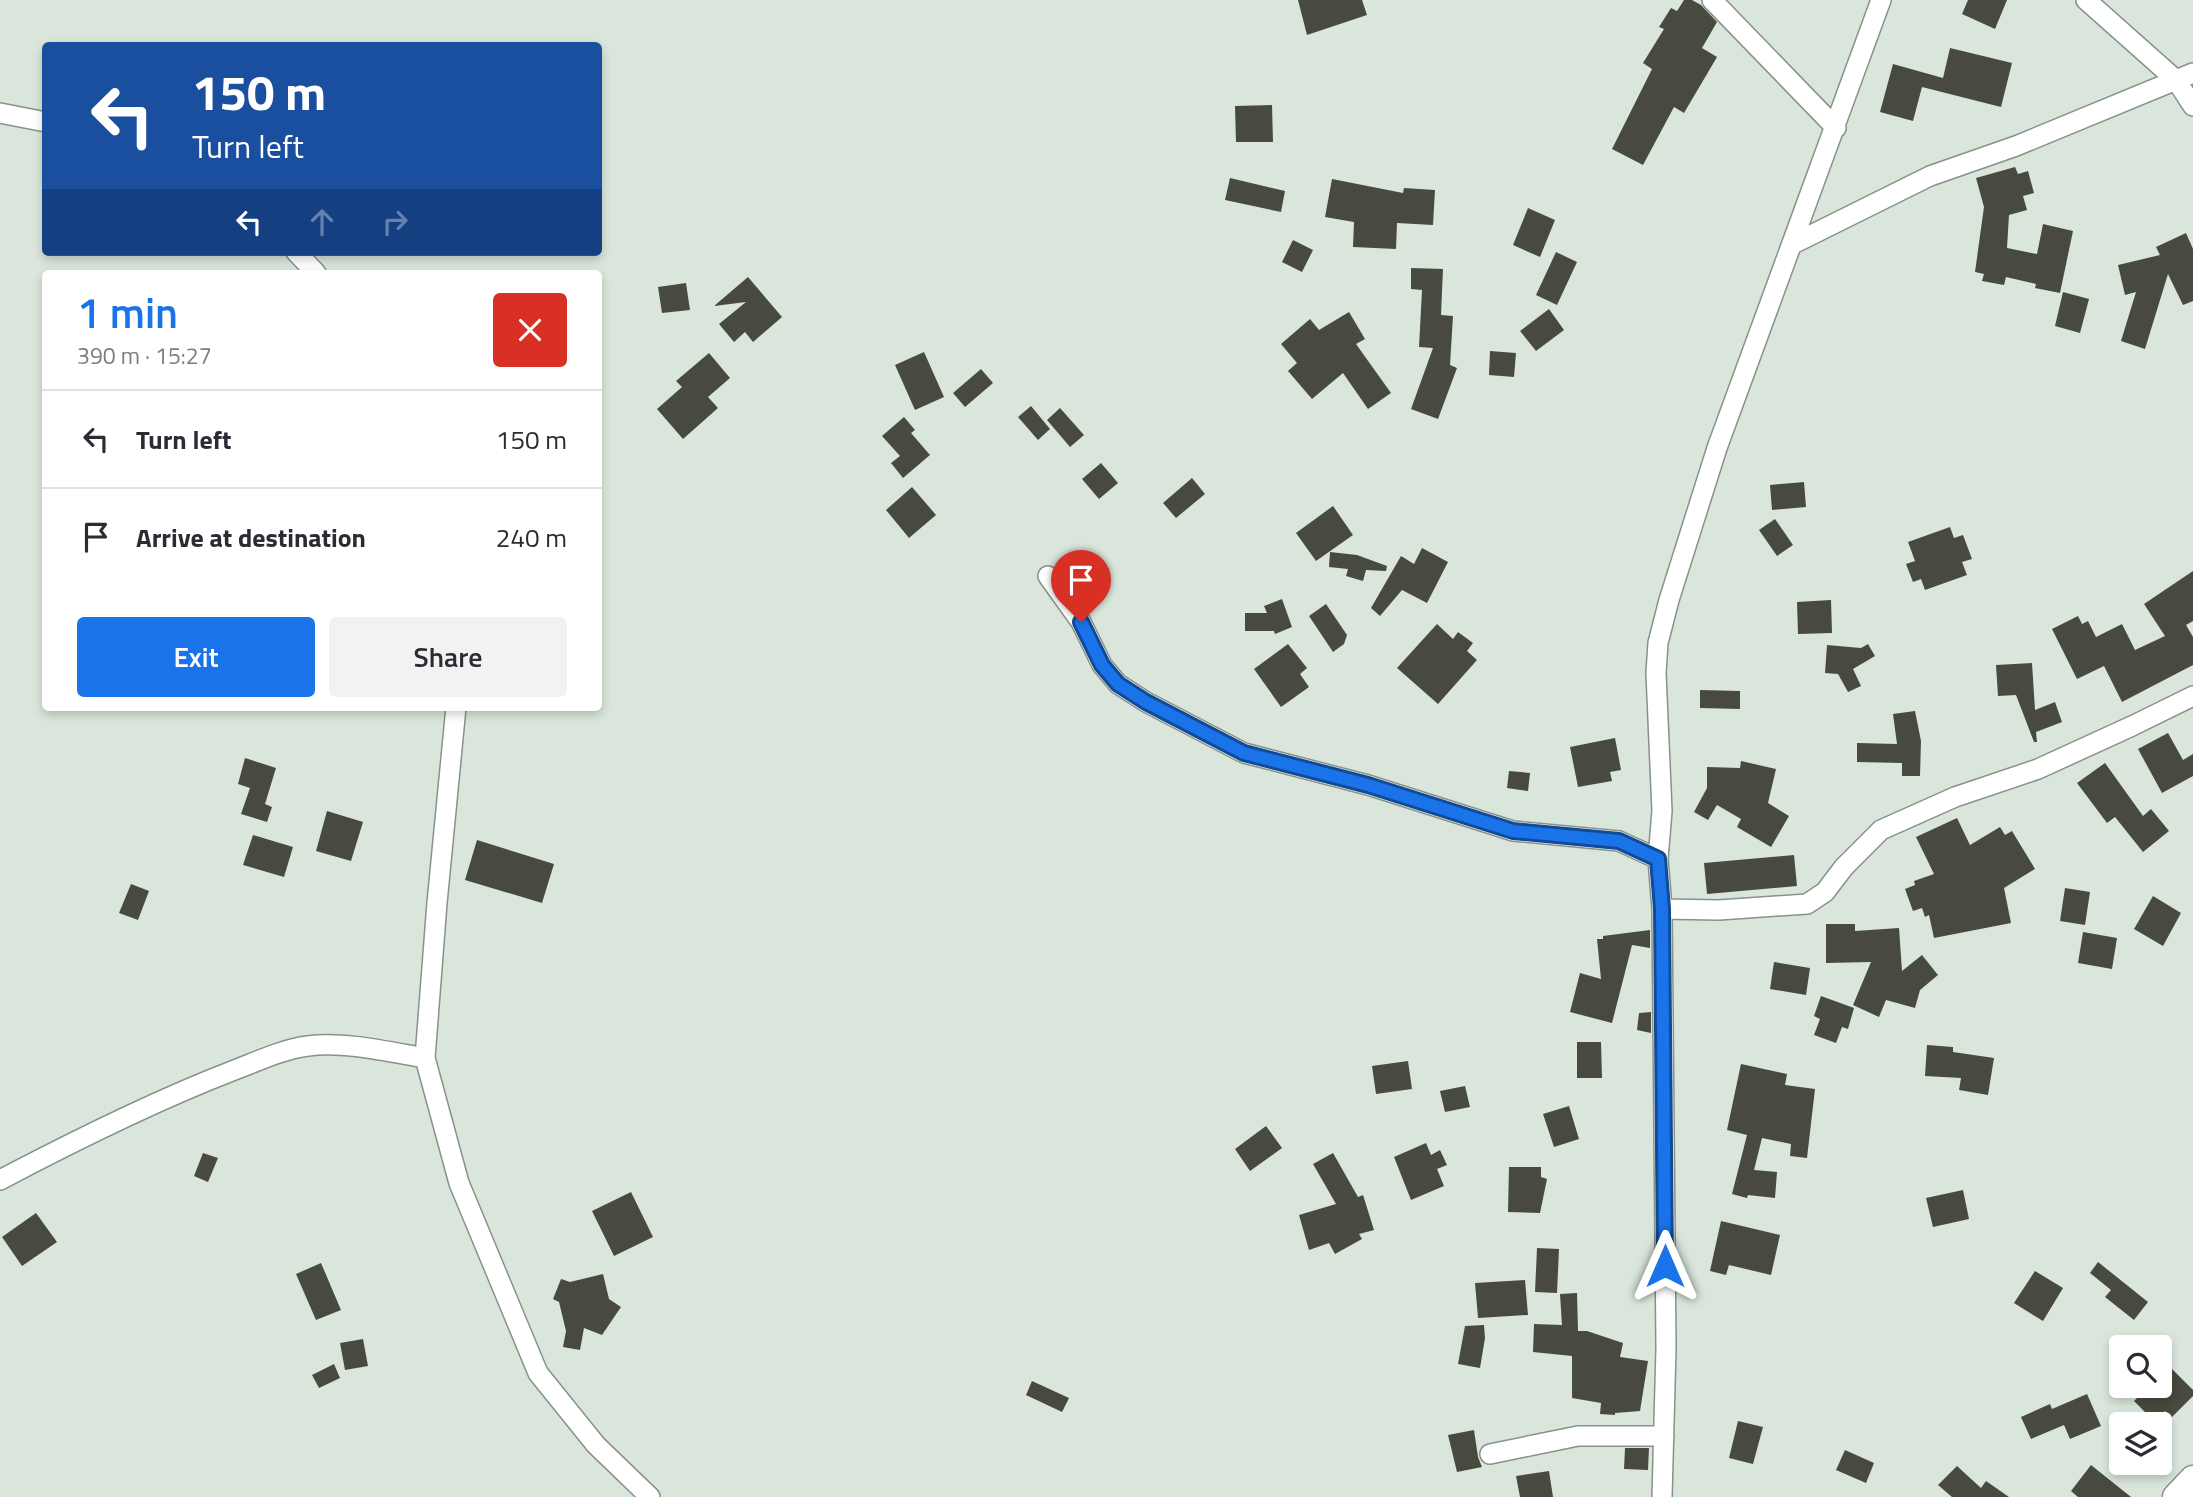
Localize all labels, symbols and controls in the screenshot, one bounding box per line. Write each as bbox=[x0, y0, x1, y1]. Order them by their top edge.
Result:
text: 150 m bbox=[192, 54, 326, 129]
icon: left bbox=[77, 70, 168, 161]
text: Turn left bbox=[192, 122, 304, 170]
icon: left bbox=[230, 203, 268, 241]
icon: ahead bbox=[303, 203, 341, 241]
icon: right bbox=[376, 203, 414, 241]
text: 1 min bbox=[77, 280, 178, 344]
button: close bbox=[493, 293, 567, 367]
text: 390 m · 15:27 bbox=[77, 338, 212, 373]
icon: left bbox=[77, 420, 115, 458]
text: Turn left bbox=[136, 420, 231, 459]
text: 150 m bbox=[496, 420, 567, 459]
icon: arrive bbox=[77, 518, 115, 556]
text: Arrive at destination bbox=[136, 518, 366, 557]
text: 240 m bbox=[496, 518, 567, 557]
pin bbox=[1051, 550, 1111, 622]
icon: arrive bbox=[1062, 561, 1100, 599]
button: Exit bbox=[77, 617, 315, 697]
button: Share bbox=[329, 617, 567, 697]
position arrow bbox=[1628, 1229, 1702, 1303]
map controls bbox=[2109, 1335, 2172, 1475]
button: search bbox=[2109, 1335, 2172, 1398]
button: layers bbox=[2109, 1412, 2172, 1475]

